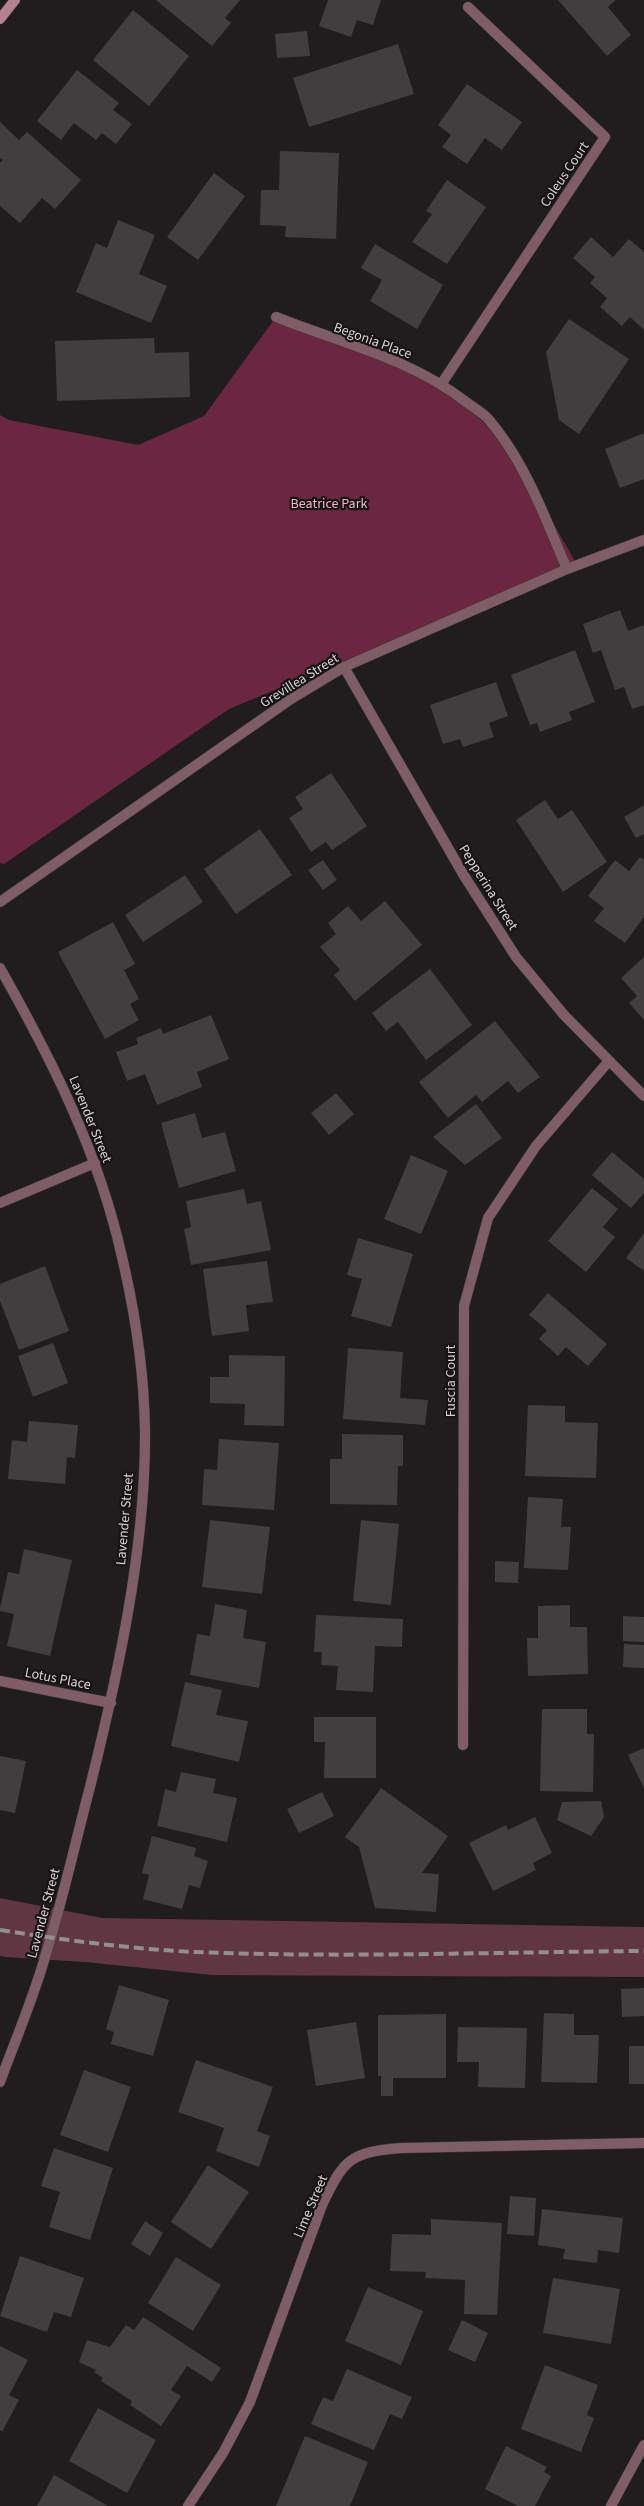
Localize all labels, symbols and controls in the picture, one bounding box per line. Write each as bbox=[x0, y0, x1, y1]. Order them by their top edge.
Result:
street label: Coleus Court bbox=[536, 138, 594, 211]
street label: Begonia Place bbox=[331, 318, 415, 364]
park label: Beatrice Park bbox=[291, 494, 368, 514]
street label: Grevillea Street bbox=[256, 649, 343, 713]
street label: Pepperina Street bbox=[454, 841, 523, 935]
street label: Lavender Street bbox=[63, 1073, 117, 1166]
street label: Fuscia Court bbox=[441, 1344, 461, 1417]
street label: Lavender Street bbox=[111, 1472, 139, 1566]
street label: Lotus Place bbox=[23, 1663, 92, 1695]
street label: Lavender Street bbox=[22, 1866, 66, 1960]
street label: Lime Street bbox=[289, 2172, 333, 2241]

